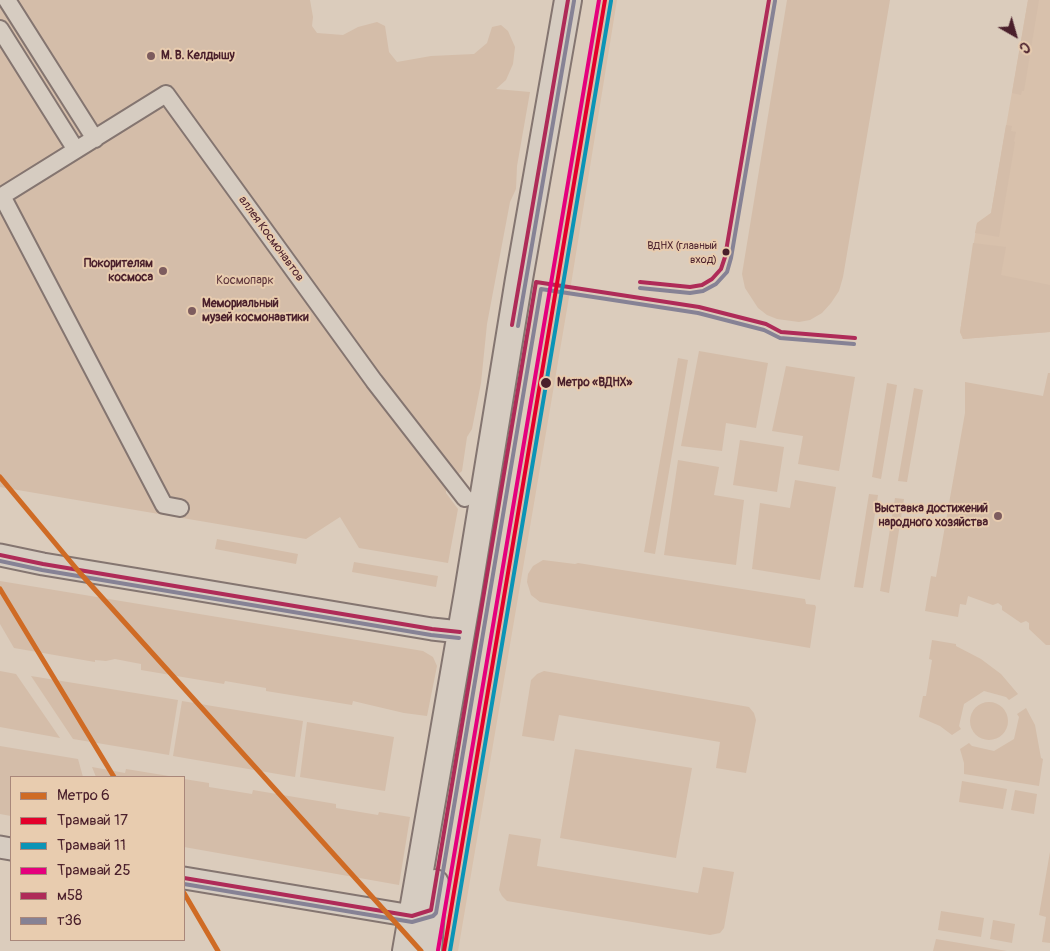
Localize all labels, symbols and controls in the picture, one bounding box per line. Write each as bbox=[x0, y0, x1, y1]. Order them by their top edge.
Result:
north arrow bbox=[990, 10, 1040, 60]
text: С bbox=[1016, 38, 1033, 57]
place label: М. В. Келдышу bbox=[161, 49, 235, 63]
marker: М. В. Келдышу bbox=[145, 50, 157, 62]
street label: аллея Космонавтов bbox=[235, 194, 307, 284]
place label: ВДНХ (главный вход) bbox=[647, 239, 717, 265]
marker: ВДНХ (главный вход) bbox=[721, 247, 731, 257]
place label: Покорителям космоса bbox=[84, 257, 153, 285]
marker: Покорителям космоса bbox=[157, 265, 169, 277]
park label: Космопарк bbox=[216, 274, 274, 288]
place label: Мемориальный музей космонавтики bbox=[202, 297, 309, 325]
marker: Мемориальный музей космонавтики bbox=[186, 305, 198, 317]
marker: Метро «ВДНХ» bbox=[539, 376, 553, 390]
place label: Метро «ВДНХ» bbox=[557, 376, 632, 390]
place label: Выставка достижений народного хозяйства bbox=[874, 502, 988, 530]
marker: Выставка достижений народного хозяйства bbox=[992, 510, 1004, 522]
legend bbox=[10, 776, 185, 941]
text: Метро 6 bbox=[57, 786, 110, 805]
text: Трамвай 17 bbox=[57, 811, 128, 830]
text: Трамвай 11 bbox=[57, 836, 126, 855]
text: Трамвай 25 bbox=[57, 861, 131, 880]
text: м58 bbox=[57, 886, 83, 905]
text: т36 bbox=[57, 911, 82, 930]

